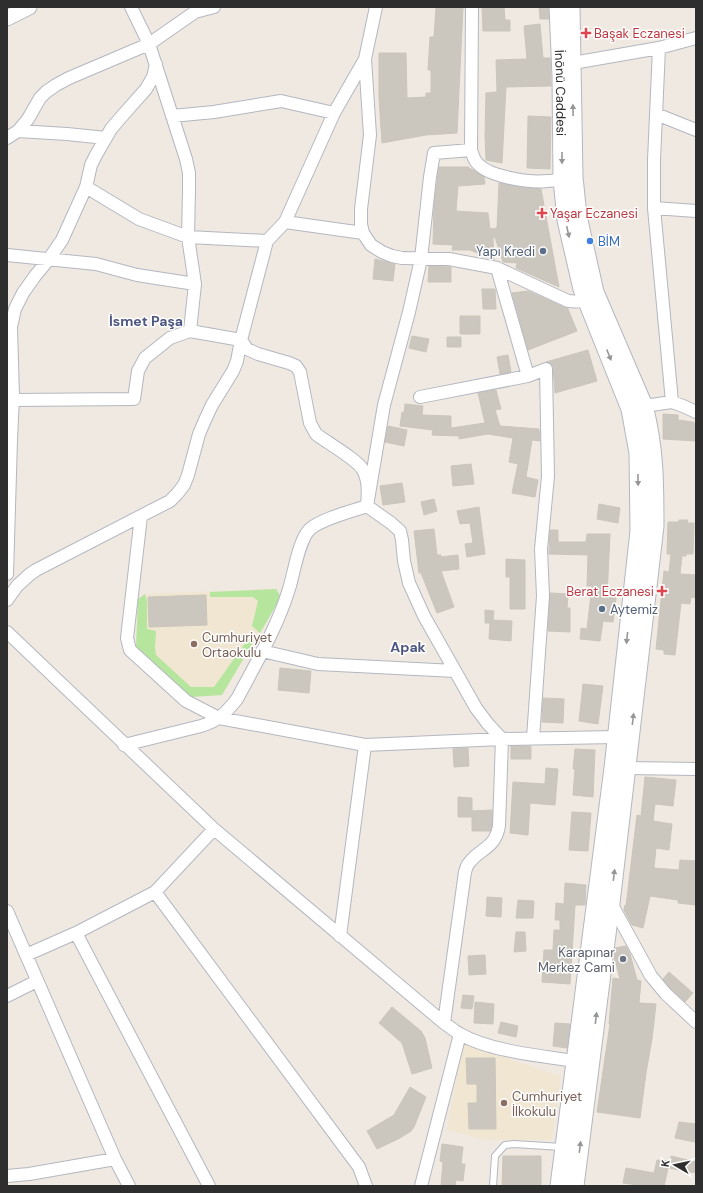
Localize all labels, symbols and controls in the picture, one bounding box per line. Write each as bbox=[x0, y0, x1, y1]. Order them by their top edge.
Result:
place label: Başak Eczanesi bbox=[594, 25, 685, 42]
marker: Başak Eczanesi bbox=[581, 28, 591, 38]
street label: İnönü Caddesi bbox=[551, 49, 570, 136]
one-way arrow bbox=[570, 104, 577, 116]
one-way arrow bbox=[559, 152, 565, 165]
place label: Yaşar Eczanesi bbox=[550, 205, 638, 222]
marker: Yaşar Eczanesi bbox=[537, 208, 547, 218]
one-way arrow bbox=[566, 226, 572, 238]
place label: BİM bbox=[598, 233, 620, 250]
marker: BİM bbox=[585, 236, 595, 246]
place label: Yapı Kredi bbox=[476, 243, 535, 260]
marker: Yapı Kredi bbox=[538, 246, 548, 256]
district label: İsmet Paşa bbox=[109, 312, 183, 330]
one-way arrow bbox=[606, 350, 612, 362]
one-way arrow bbox=[635, 474, 642, 486]
place label: Berat Eczanesi bbox=[566, 583, 654, 600]
marker: Berat Eczanesi bbox=[657, 586, 667, 596]
place label: Aytemiz bbox=[610, 601, 658, 618]
marker: Aytemiz bbox=[597, 604, 607, 614]
place label: Cumhuriyet Ortaokulu bbox=[202, 629, 272, 661]
one-way arrow bbox=[624, 632, 631, 644]
district label: Apak bbox=[390, 638, 426, 656]
marker: Cumhuriyet Ortaokulu bbox=[189, 639, 199, 649]
one-way arrow bbox=[630, 712, 636, 725]
one-way arrow bbox=[611, 869, 617, 881]
place label: Karapınar Merkez Cami bbox=[538, 944, 615, 976]
marker: Karapınar Merkez Cami bbox=[618, 954, 628, 964]
one-way arrow bbox=[593, 1012, 600, 1024]
place label: Cumhuriyet İlkokulu bbox=[512, 1088, 582, 1120]
marker: Cumhuriyet İlkokulu bbox=[499, 1098, 509, 1108]
one-way arrow bbox=[577, 1141, 583, 1153]
north arrow bbox=[655, 1145, 695, 1185]
text: K bbox=[658, 1159, 673, 1168]

